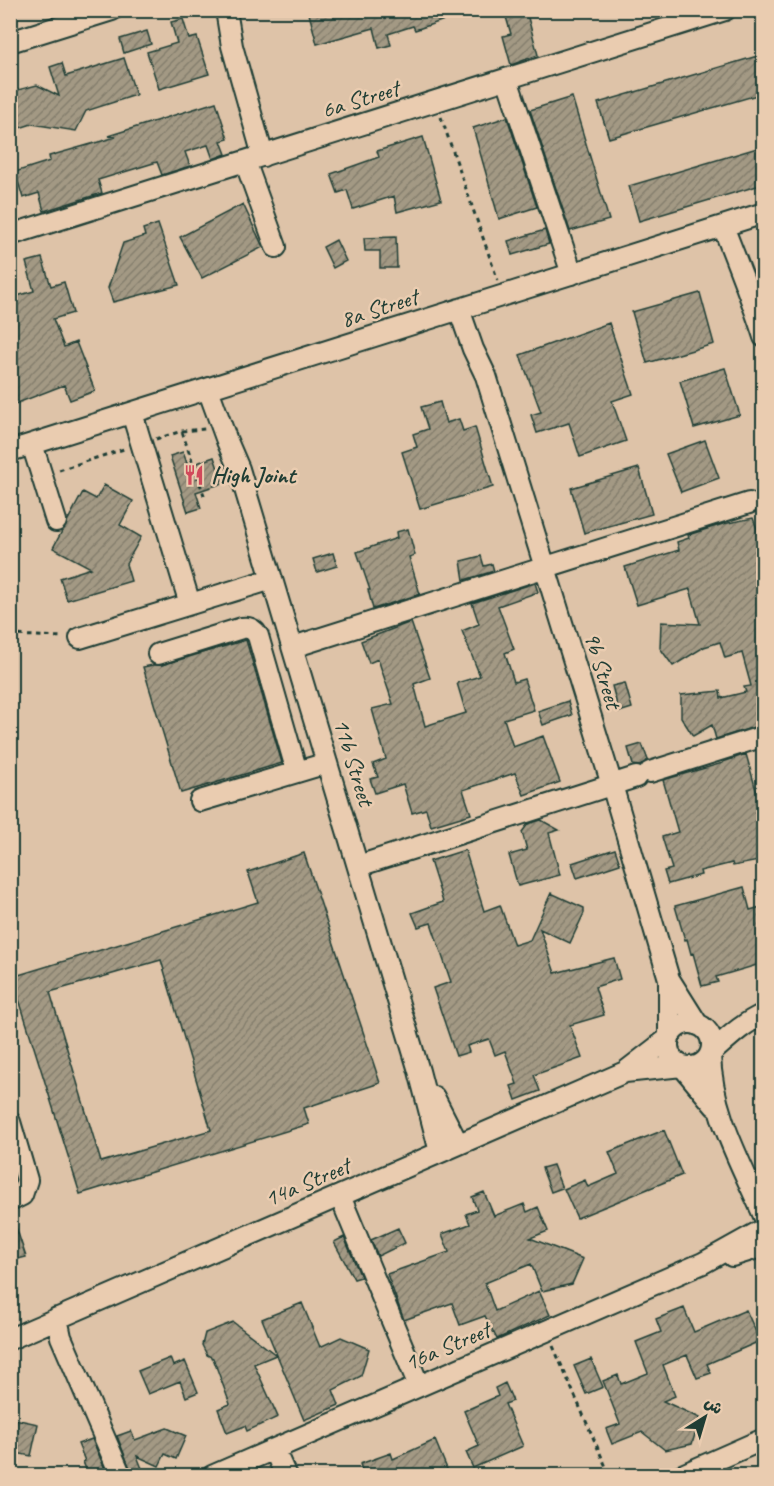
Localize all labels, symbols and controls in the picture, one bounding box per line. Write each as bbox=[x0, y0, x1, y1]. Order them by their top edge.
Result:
street label: 6a Street bbox=[318, 72, 405, 125]
street label: 8a Street bbox=[337, 281, 424, 335]
place label: High Joint bbox=[211, 460, 298, 490]
restaurant icon: High Joint bbox=[182, 463, 206, 487]
street label: 9b Street bbox=[577, 628, 629, 714]
street label: 11b Street bbox=[327, 715, 382, 811]
street label: 14a Street bbox=[260, 1149, 357, 1213]
street label: 16a Street bbox=[400, 1313, 497, 1377]
north arrow bbox=[675, 1387, 735, 1447]
text: ش bbox=[700, 1393, 726, 1419]

